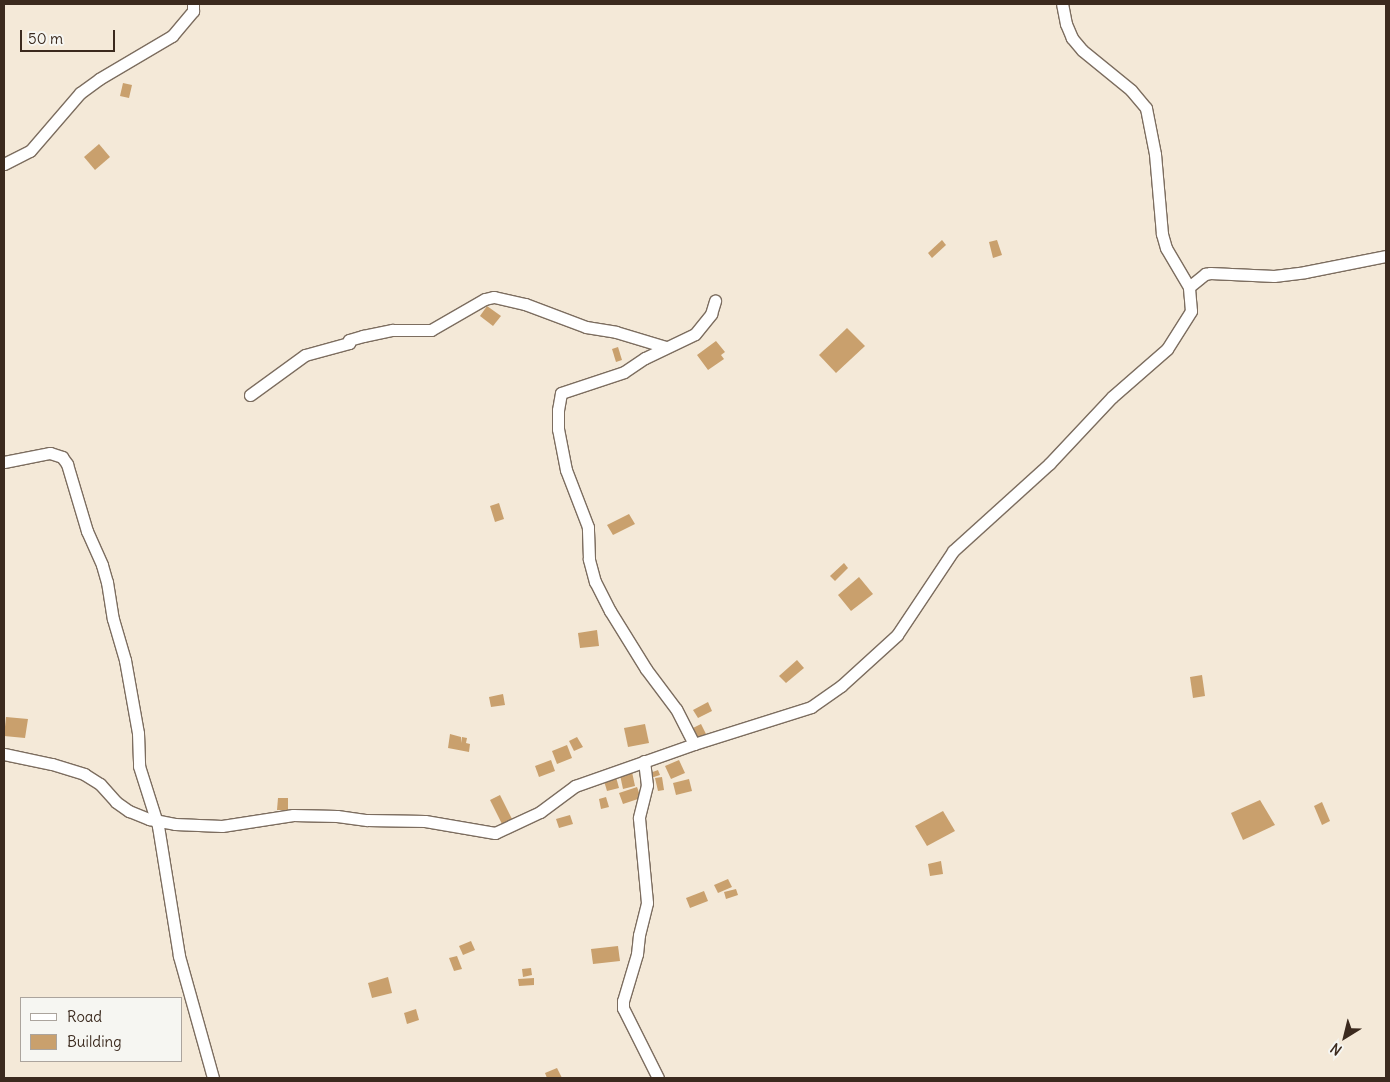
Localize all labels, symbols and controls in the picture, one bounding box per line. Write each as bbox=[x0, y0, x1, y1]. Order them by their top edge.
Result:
scale bar bbox=[22, 20, 118, 52]
text: 50 m bbox=[28, 29, 63, 48]
legend bbox=[20, 997, 182, 1062]
text: Road bbox=[67, 1007, 102, 1026]
north arrow bbox=[1320, 1012, 1370, 1062]
text: Building bbox=[67, 1032, 122, 1051]
text: N bbox=[1327, 1039, 1345, 1059]

